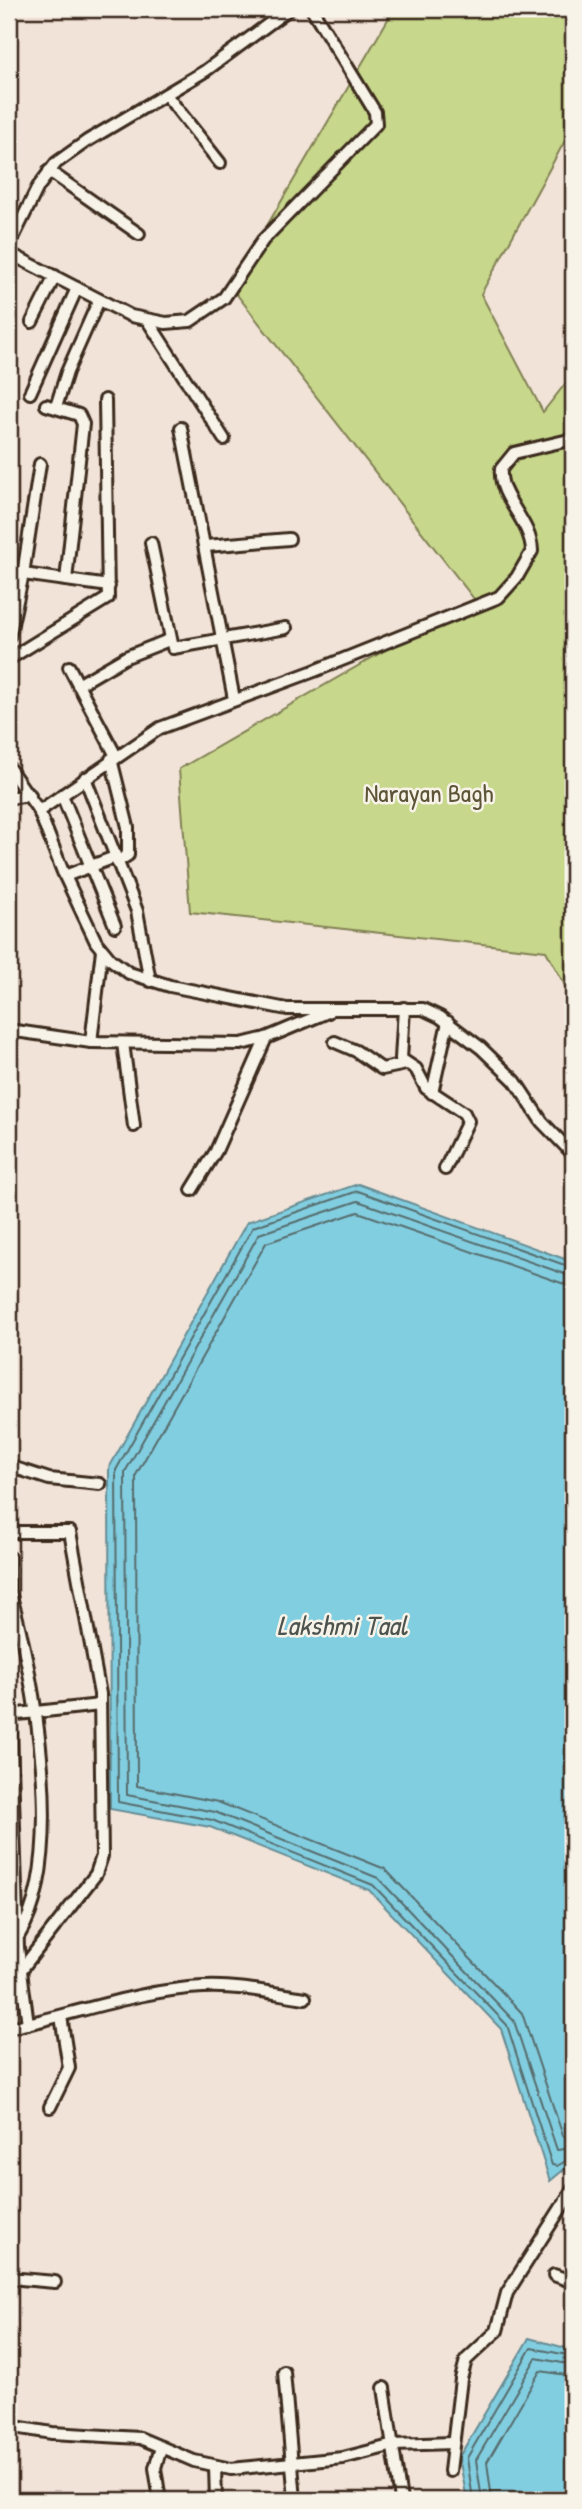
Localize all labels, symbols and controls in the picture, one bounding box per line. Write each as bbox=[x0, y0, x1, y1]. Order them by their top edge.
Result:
park label: Narayan Bagh bbox=[364, 775, 494, 810]
water label: Lakshmi Taal bbox=[277, 1606, 408, 1644]

